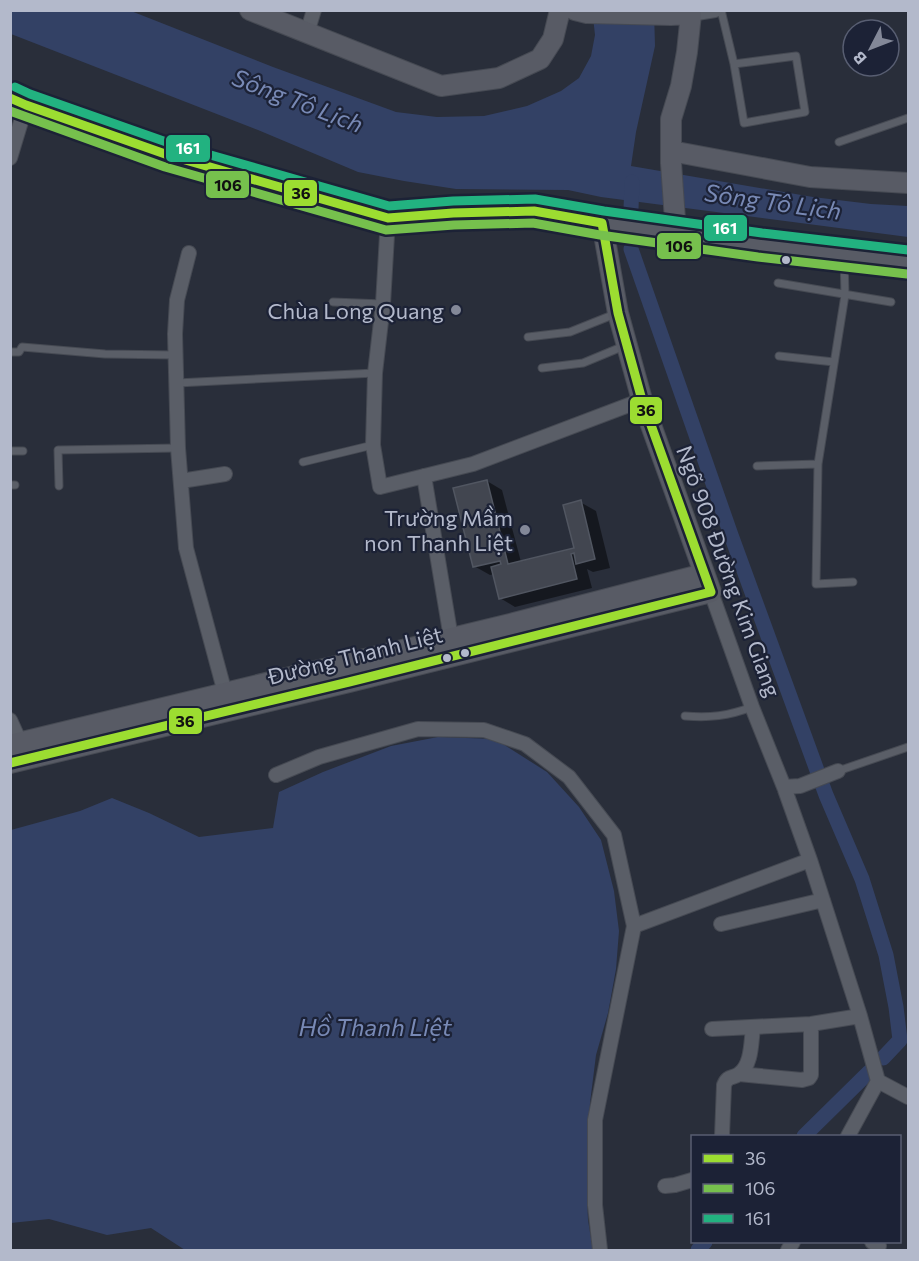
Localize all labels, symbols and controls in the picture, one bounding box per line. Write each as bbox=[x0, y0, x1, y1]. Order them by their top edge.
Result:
north arrow bbox=[841, 18, 901, 78]
text: B bbox=[849, 48, 870, 69]
water label: Sông Tô Lịch bbox=[228, 62, 368, 138]
line badge: 161 bbox=[165, 134, 211, 163]
text: 161 bbox=[176, 138, 200, 157]
line badge: 106 bbox=[205, 170, 250, 199]
text: 106 bbox=[214, 175, 242, 194]
water label: Sông Tô Lịch bbox=[703, 177, 843, 225]
line badge: 36 bbox=[283, 179, 318, 207]
text: 36 bbox=[291, 183, 311, 202]
line badge: 161 bbox=[703, 214, 748, 242]
text: 161 bbox=[713, 218, 737, 237]
line badge: 106 bbox=[656, 232, 702, 260]
text: 106 bbox=[665, 236, 693, 255]
unlabelled marker bbox=[780, 254, 792, 266]
place label: Chùa Long Quang bbox=[268, 297, 444, 324]
marker: Chùa Long Quang bbox=[449, 303, 463, 317]
line badge: 36 bbox=[629, 396, 663, 425]
text: 36 bbox=[636, 400, 656, 419]
street label: Ngõ 908 Đường Kim Giang bbox=[671, 442, 787, 700]
place label: Trường Mầm non Thanh Liệt bbox=[364, 504, 513, 556]
marker: Trường Mầm non Thanh Liệt bbox=[518, 523, 532, 537]
street label: Đường Thanh Liệt bbox=[264, 620, 445, 690]
unlabelled marker bbox=[459, 647, 471, 659]
unlabelled marker bbox=[441, 652, 453, 664]
line badge: 36 bbox=[168, 707, 203, 735]
text: 36 bbox=[175, 711, 195, 730]
water label: Hồ Thanh Liệt bbox=[299, 1012, 453, 1041]
legend bbox=[691, 1135, 901, 1243]
text: 36 bbox=[745, 1147, 766, 1169]
text: 106 bbox=[745, 1177, 775, 1199]
text: 161 bbox=[745, 1207, 771, 1229]

